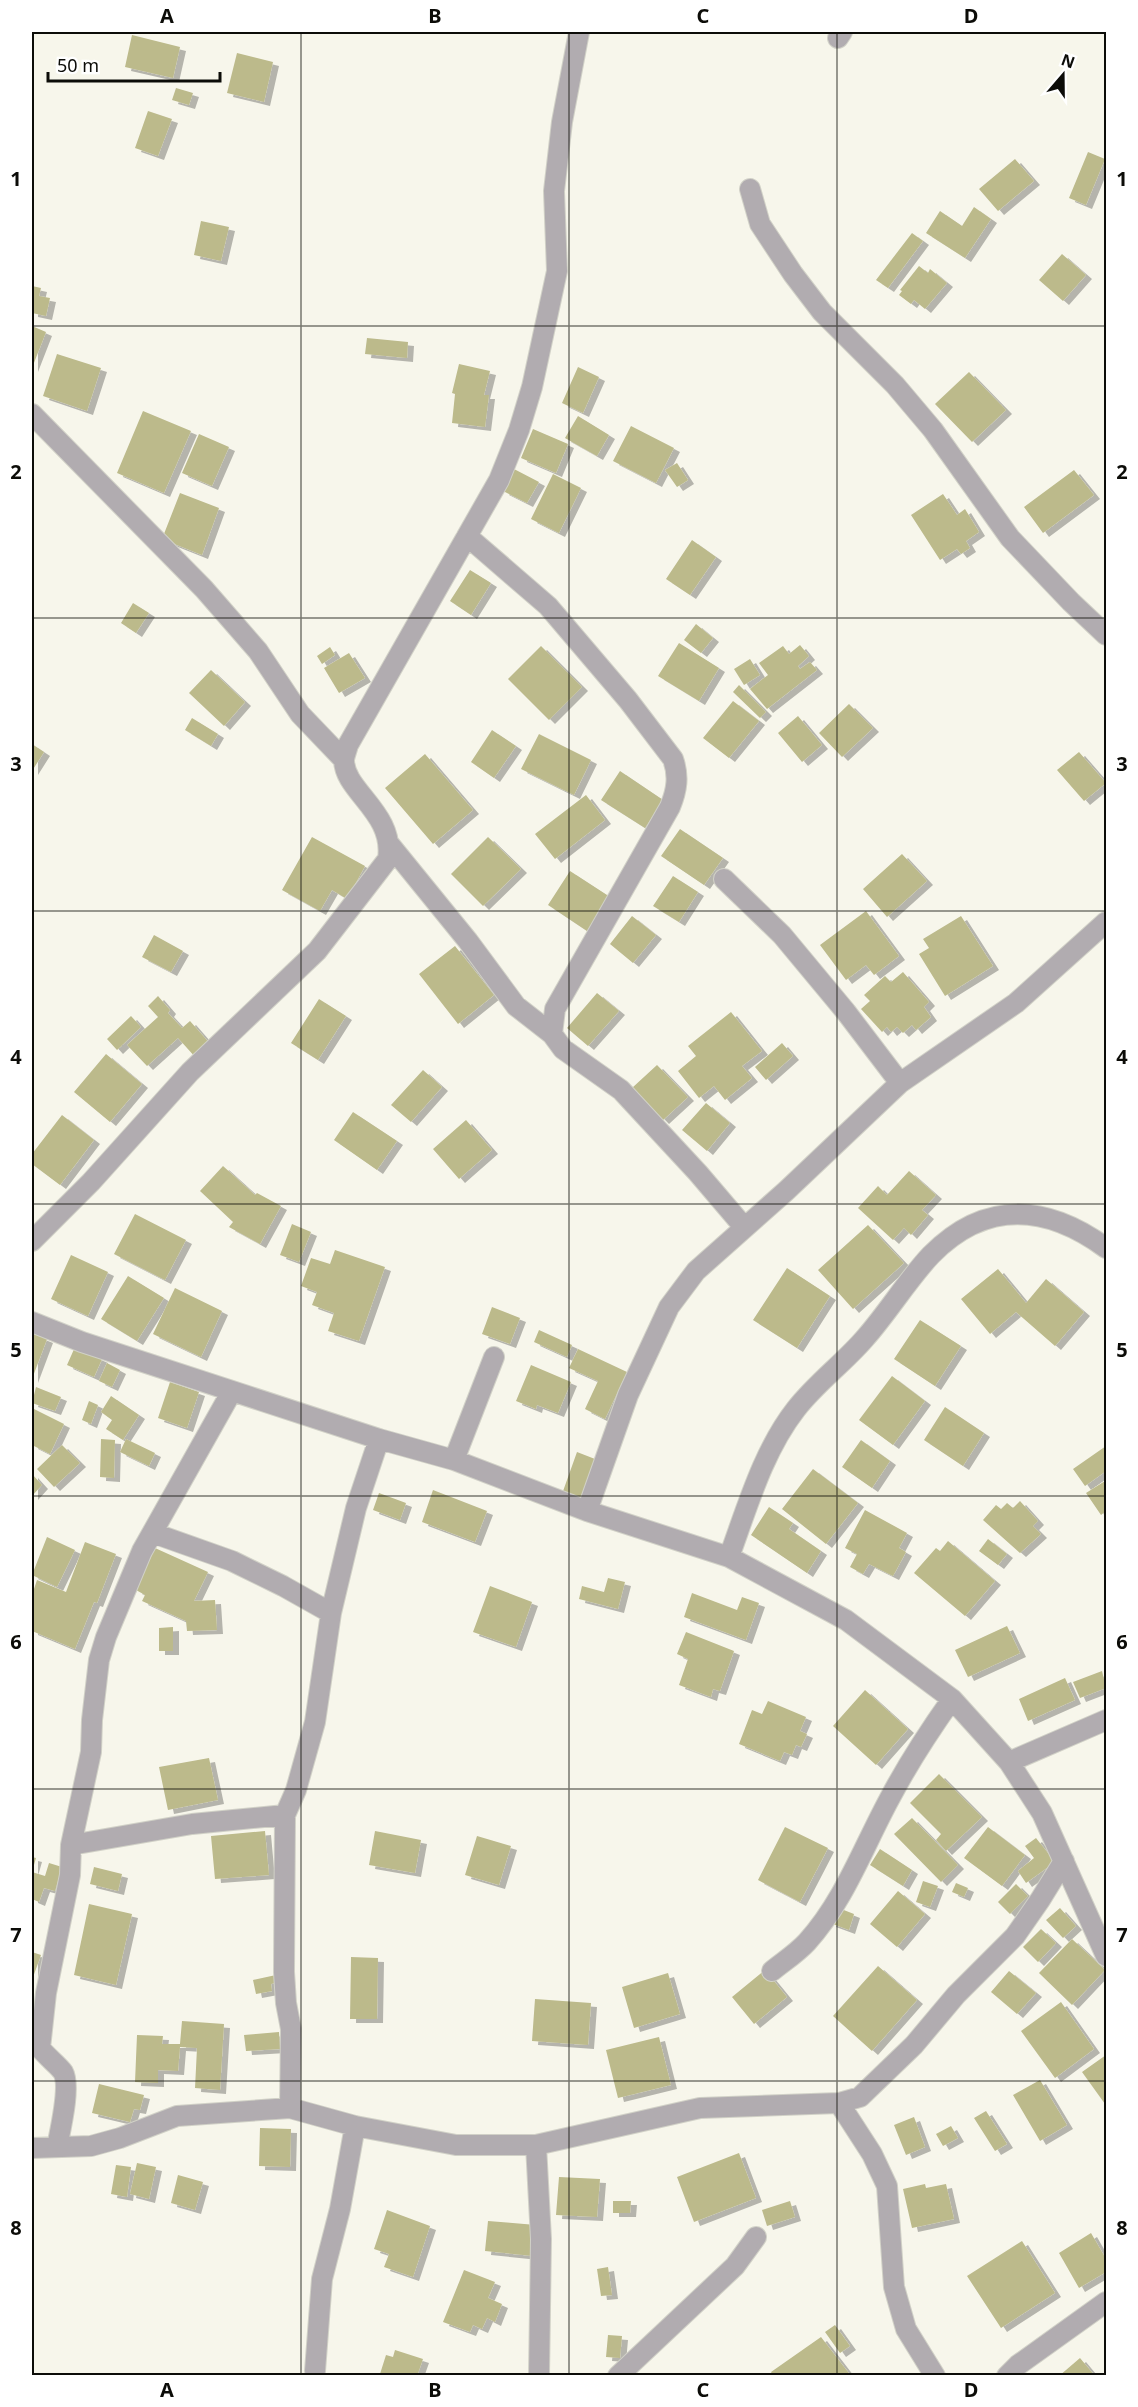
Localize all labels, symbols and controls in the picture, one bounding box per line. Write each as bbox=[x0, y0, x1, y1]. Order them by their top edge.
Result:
text: A bbox=[160, 2, 174, 29]
text: B bbox=[428, 2, 442, 29]
text: C bbox=[697, 2, 710, 29]
text: D bbox=[964, 2, 978, 29]
scale bar bbox=[48, 45, 220, 83]
north arrow bbox=[1033, 45, 1093, 105]
text: N bbox=[1058, 48, 1078, 73]
text: 50 m bbox=[57, 53, 99, 77]
text: 1 bbox=[10, 165, 22, 192]
text: 1 bbox=[1116, 165, 1128, 192]
text: 2 bbox=[10, 458, 22, 485]
text: 2 bbox=[1116, 458, 1128, 485]
text: 3 bbox=[10, 750, 22, 777]
text: 3 bbox=[1116, 750, 1128, 777]
text: 4 bbox=[10, 1043, 22, 1070]
text: 4 bbox=[1116, 1043, 1128, 1070]
text: 5 bbox=[10, 1336, 22, 1363]
text: 5 bbox=[1116, 1336, 1128, 1363]
text: 6 bbox=[10, 1628, 22, 1655]
text: 6 bbox=[1116, 1628, 1128, 1655]
text: 7 bbox=[10, 1921, 22, 1948]
text: 7 bbox=[1116, 1921, 1128, 1948]
text: 8 bbox=[10, 2214, 22, 2241]
text: 8 bbox=[1116, 2214, 1128, 2241]
text: A bbox=[160, 2376, 174, 2403]
text: B bbox=[428, 2376, 442, 2403]
text: C bbox=[697, 2376, 710, 2403]
text: D bbox=[964, 2376, 978, 2403]

